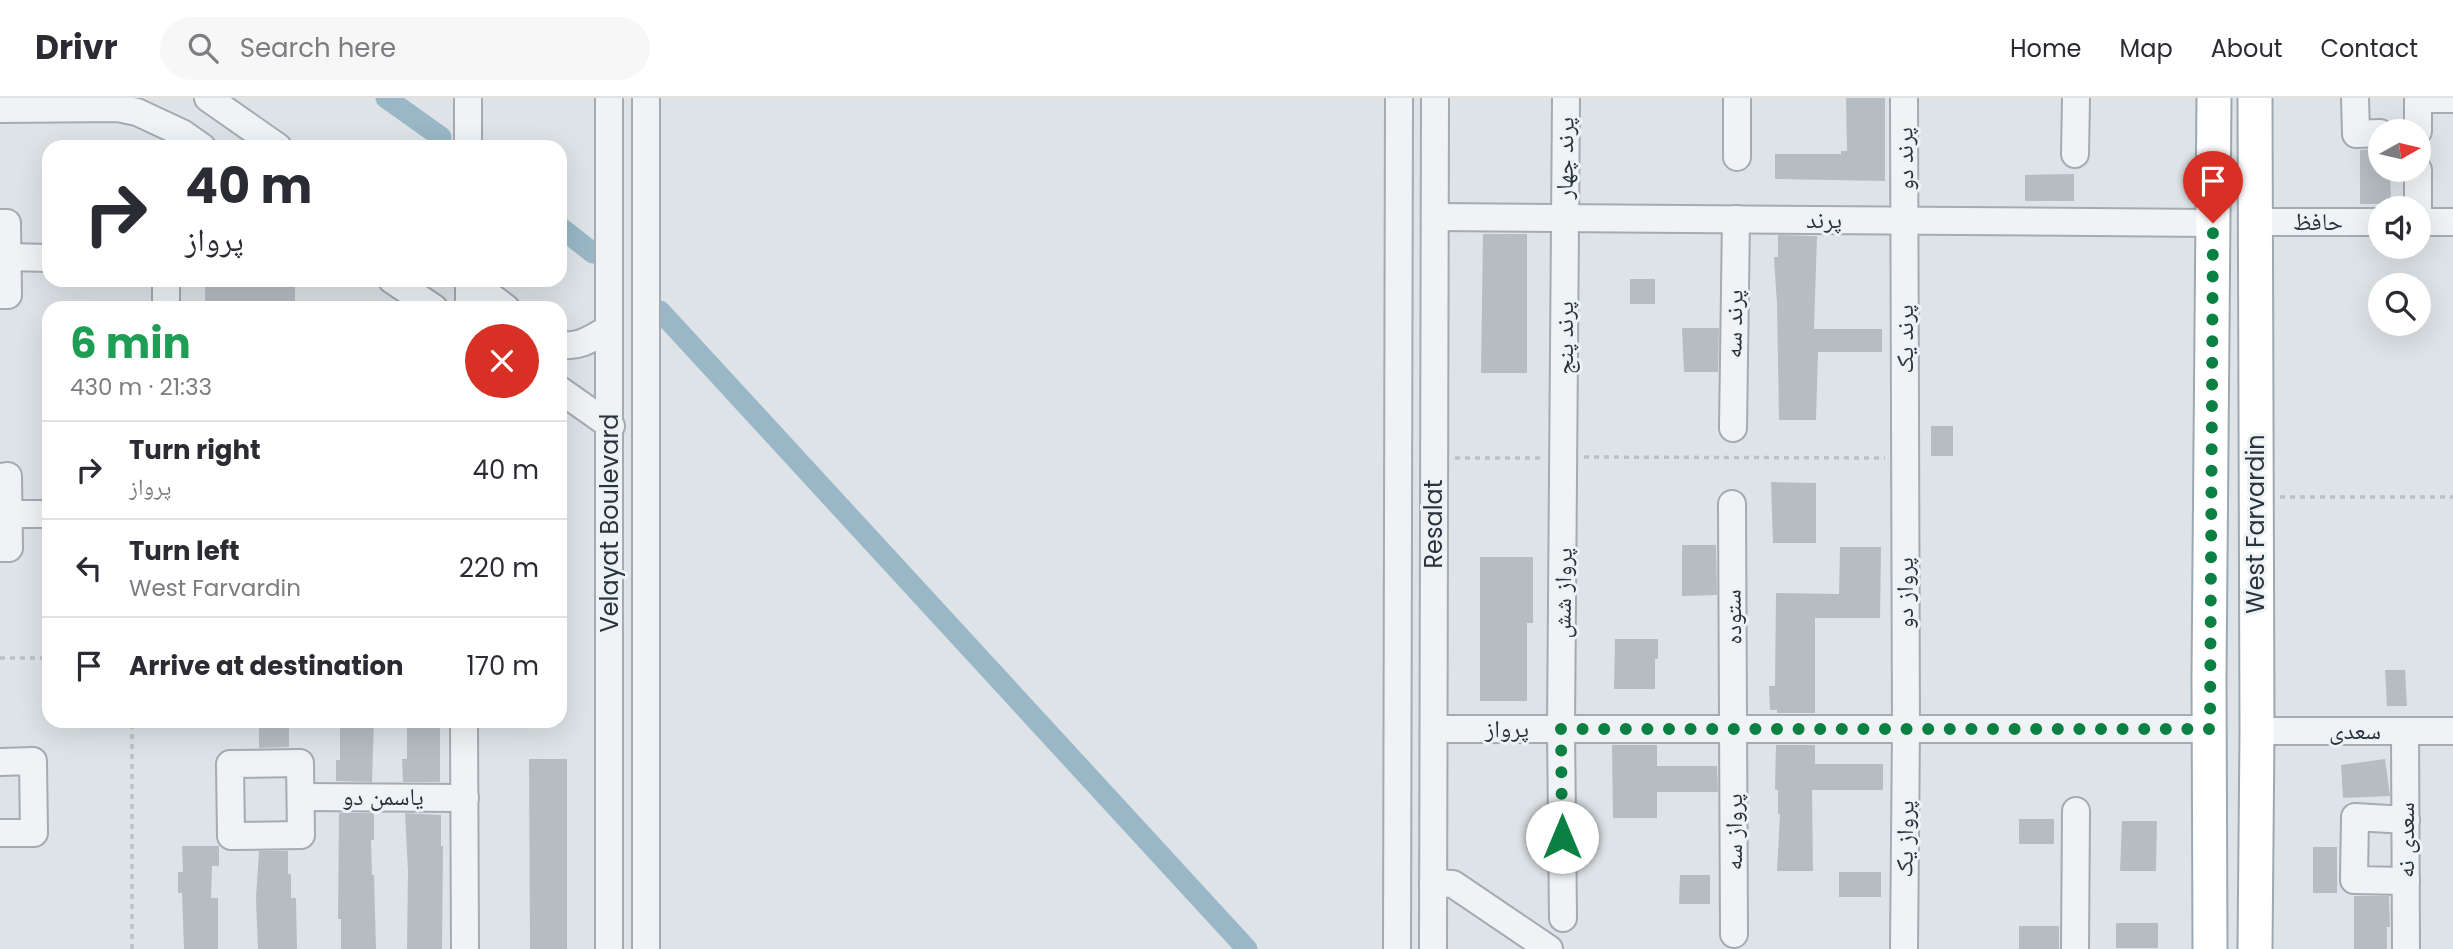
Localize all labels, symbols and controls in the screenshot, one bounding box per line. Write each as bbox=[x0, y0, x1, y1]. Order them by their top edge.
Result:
search box bbox=[160, 17, 650, 80]
text: Drivr bbox=[35, 24, 118, 71]
icon: search bbox=[184, 29, 222, 67]
text: Search here bbox=[240, 30, 396, 66]
text: Home bbox=[2010, 32, 2082, 65]
text: Map bbox=[2120, 32, 2173, 65]
text: About bbox=[2211, 32, 2282, 65]
text: Contact bbox=[2320, 32, 2418, 65]
street label: پرند چهار bbox=[1547, 117, 1582, 200]
north arrow bbox=[2368, 119, 2431, 182]
map controls bbox=[2368, 119, 2431, 336]
street label: پرند دو bbox=[1887, 127, 1922, 191]
pin bbox=[2183, 151, 2243, 223]
text: 40 m bbox=[185, 152, 312, 220]
icon: arrive bbox=[2194, 162, 2232, 200]
icon: right bbox=[70, 168, 161, 259]
button: sound bbox=[2368, 196, 2431, 259]
street label: پرند bbox=[1806, 203, 1842, 236]
street label: حافظ bbox=[2293, 205, 2343, 238]
text: پرواز bbox=[185, 217, 244, 262]
button: search bbox=[2368, 273, 2431, 336]
street label: پرند سه bbox=[1716, 289, 1751, 359]
street label: پرند پنج bbox=[1548, 301, 1581, 375]
street label: پرند یک bbox=[1888, 304, 1921, 374]
text: 6 min bbox=[70, 314, 191, 373]
button: close bbox=[465, 324, 539, 398]
text: 430 m · 21:33 bbox=[70, 371, 212, 403]
street label: Velayat Boulevard bbox=[593, 413, 626, 633]
text: Turn right bbox=[129, 432, 261, 468]
street label: West Farvardin bbox=[2239, 434, 2272, 614]
icon: right bbox=[70, 451, 108, 489]
text: 40 m bbox=[473, 452, 539, 488]
text: پرواز bbox=[129, 471, 171, 503]
street label: Resalat bbox=[1417, 479, 1450, 569]
text: Turn left bbox=[129, 533, 240, 569]
street label: پرواز شش bbox=[1545, 547, 1580, 639]
icon: left bbox=[70, 549, 108, 587]
text: 220 m bbox=[459, 550, 539, 586]
street label: پرواز دو bbox=[1888, 557, 1921, 629]
text: West Farvardin bbox=[129, 572, 301, 604]
street label: ستوده bbox=[1716, 589, 1749, 645]
icon: arrive bbox=[70, 647, 108, 685]
text: Arrive at destination bbox=[129, 648, 404, 684]
text: 170 m bbox=[466, 648, 539, 684]
street label: پرواز bbox=[1484, 712, 1529, 745]
street label: سعدی bbox=[2329, 714, 2381, 747]
street label: یاسمن دو bbox=[342, 780, 424, 813]
street label: پرواز سه bbox=[1717, 793, 1750, 871]
position arrow bbox=[1525, 800, 1599, 874]
street label: پرواز یک bbox=[1887, 800, 1922, 878]
street label: سعدی نه bbox=[2389, 802, 2422, 878]

